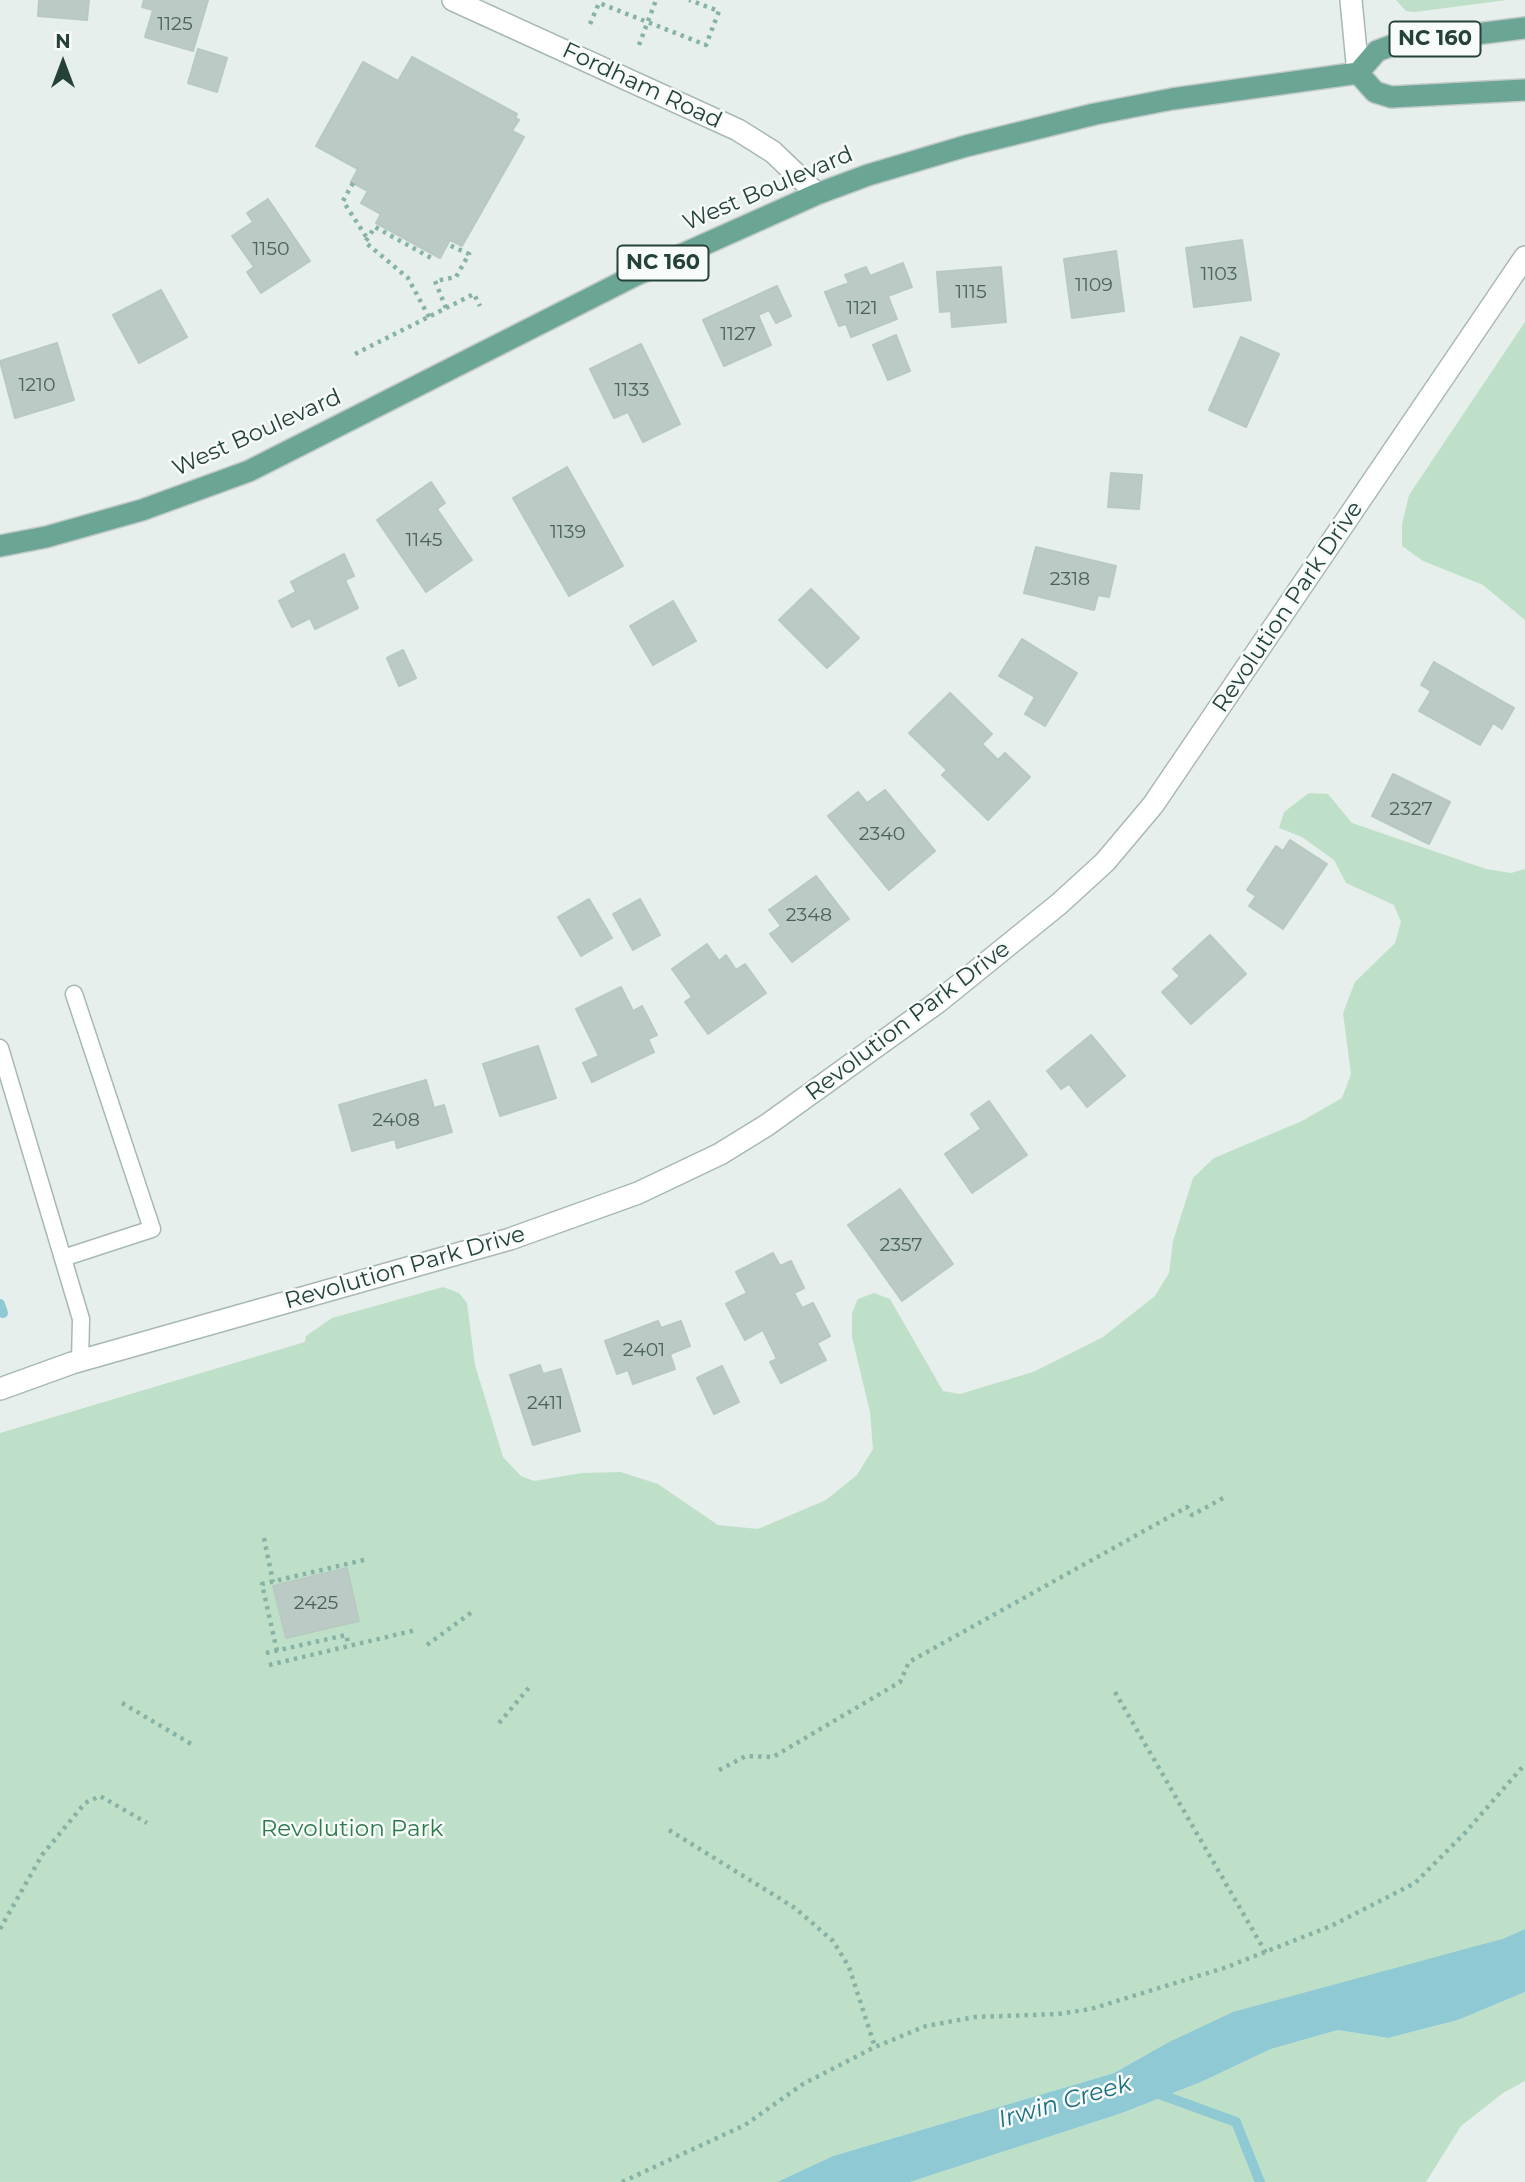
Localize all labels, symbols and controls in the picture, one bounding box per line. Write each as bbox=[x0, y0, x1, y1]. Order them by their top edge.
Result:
house number: 1125 bbox=[157, 13, 193, 35]
road number: NC 160 bbox=[1390, 22, 1480, 56]
north arrow bbox=[28, 28, 98, 98]
text: N bbox=[55, 30, 71, 53]
street label: Fordham Road bbox=[558, 37, 726, 135]
street label: West Boulevard bbox=[679, 141, 857, 237]
house number: 1150 bbox=[252, 238, 290, 260]
road number: NC 160 bbox=[618, 246, 708, 280]
house number: 1103 bbox=[1201, 263, 1237, 285]
house number: 1109 bbox=[1075, 274, 1113, 296]
house number: 1115 bbox=[955, 281, 987, 303]
house number: 1121 bbox=[846, 297, 878, 319]
house number: 1127 bbox=[720, 323, 756, 345]
house number: 1210 bbox=[18, 374, 56, 396]
house number: 1133 bbox=[614, 379, 650, 401]
street label: West Boulevard bbox=[168, 383, 346, 483]
street label: Revolution Park Drive bbox=[1207, 496, 1369, 718]
house number: 1139 bbox=[550, 521, 586, 543]
house number: 1145 bbox=[406, 529, 442, 551]
house number: 2318 bbox=[1050, 568, 1090, 590]
house number: 2327 bbox=[1389, 798, 1433, 820]
house number: 2340 bbox=[859, 823, 905, 845]
house number: 2348 bbox=[786, 904, 832, 926]
street label: Revolution Park Drive bbox=[800, 935, 1016, 1107]
house number: 2408 bbox=[372, 1109, 420, 1131]
street label: Revolution Park Drive bbox=[282, 1220, 528, 1316]
house number: 2357 bbox=[880, 1234, 922, 1256]
house number: 2401 bbox=[623, 1339, 665, 1361]
house number: 2411 bbox=[527, 1392, 563, 1414]
house number: 2425 bbox=[294, 1592, 338, 1614]
park label: Revolution Park bbox=[261, 1815, 443, 1843]
water label: Irwin Creek bbox=[995, 2069, 1135, 2135]

